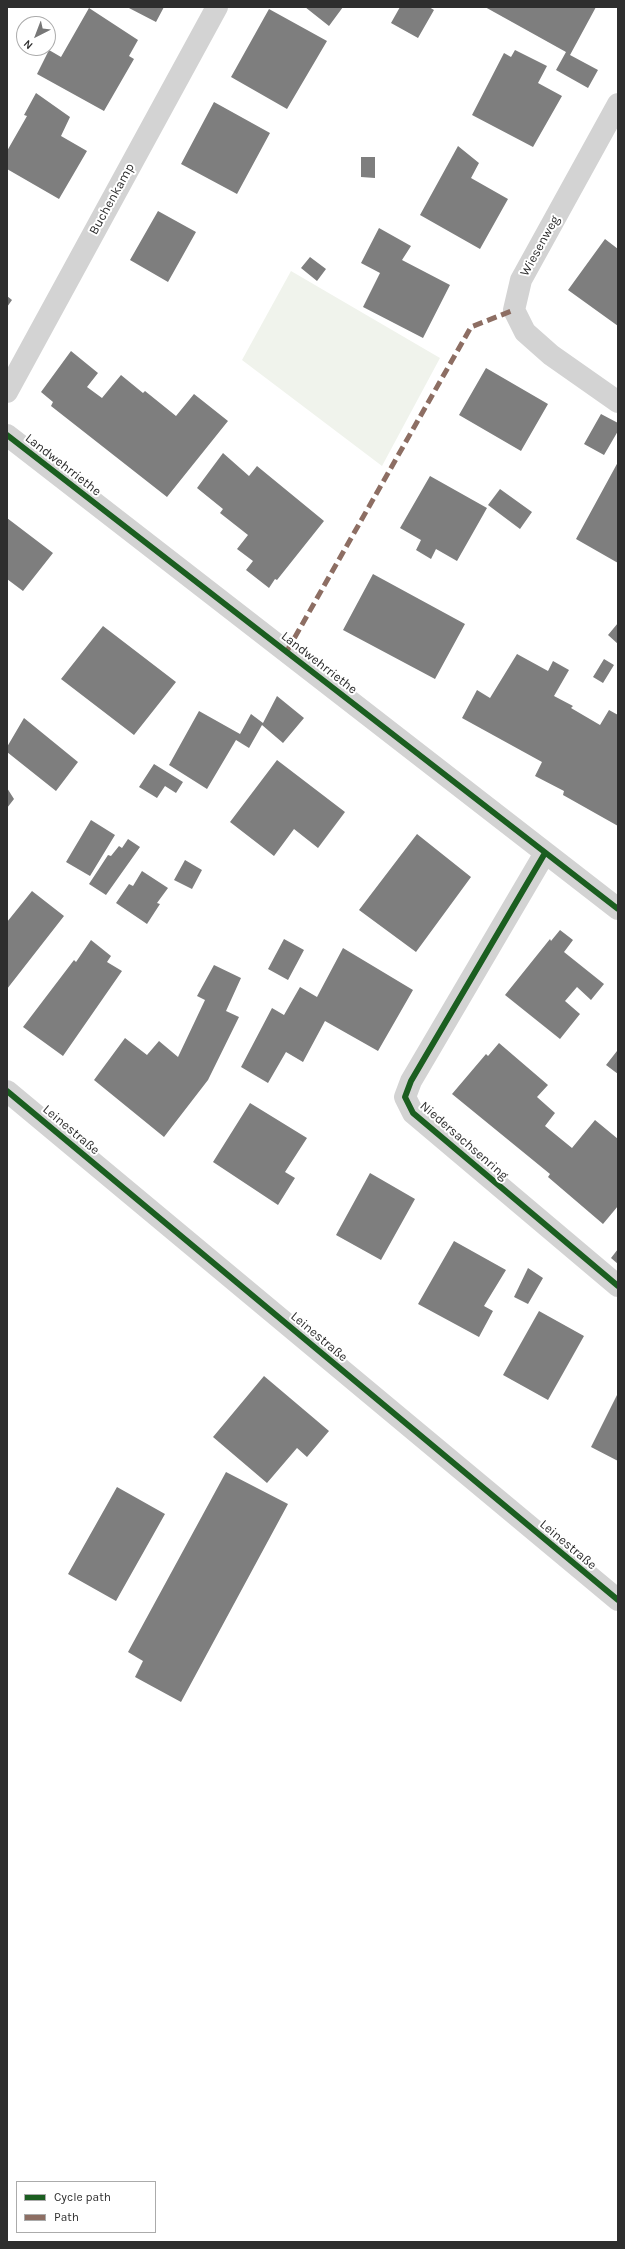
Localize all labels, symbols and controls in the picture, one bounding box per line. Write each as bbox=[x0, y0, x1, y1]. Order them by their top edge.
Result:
north arrow bbox=[16, 16, 56, 56]
text: N bbox=[21, 37, 36, 52]
street label: Buchenkamp bbox=[86, 161, 138, 237]
street label: Wiesenweg bbox=[517, 213, 563, 279]
street label: Landwehrriethe bbox=[22, 431, 104, 499]
street label: Landwehrriethe bbox=[278, 629, 360, 697]
street label: Niedersachsenring bbox=[417, 1098, 511, 1184]
street label: Leinestraße bbox=[39, 1102, 103, 1158]
street label: Leinestraße bbox=[287, 1309, 351, 1365]
street label: Leinestraße bbox=[536, 1517, 600, 1573]
legend bbox=[16, 2181, 156, 2233]
text: Cycle path bbox=[54, 2190, 111, 2204]
text: Path bbox=[54, 2210, 79, 2224]

